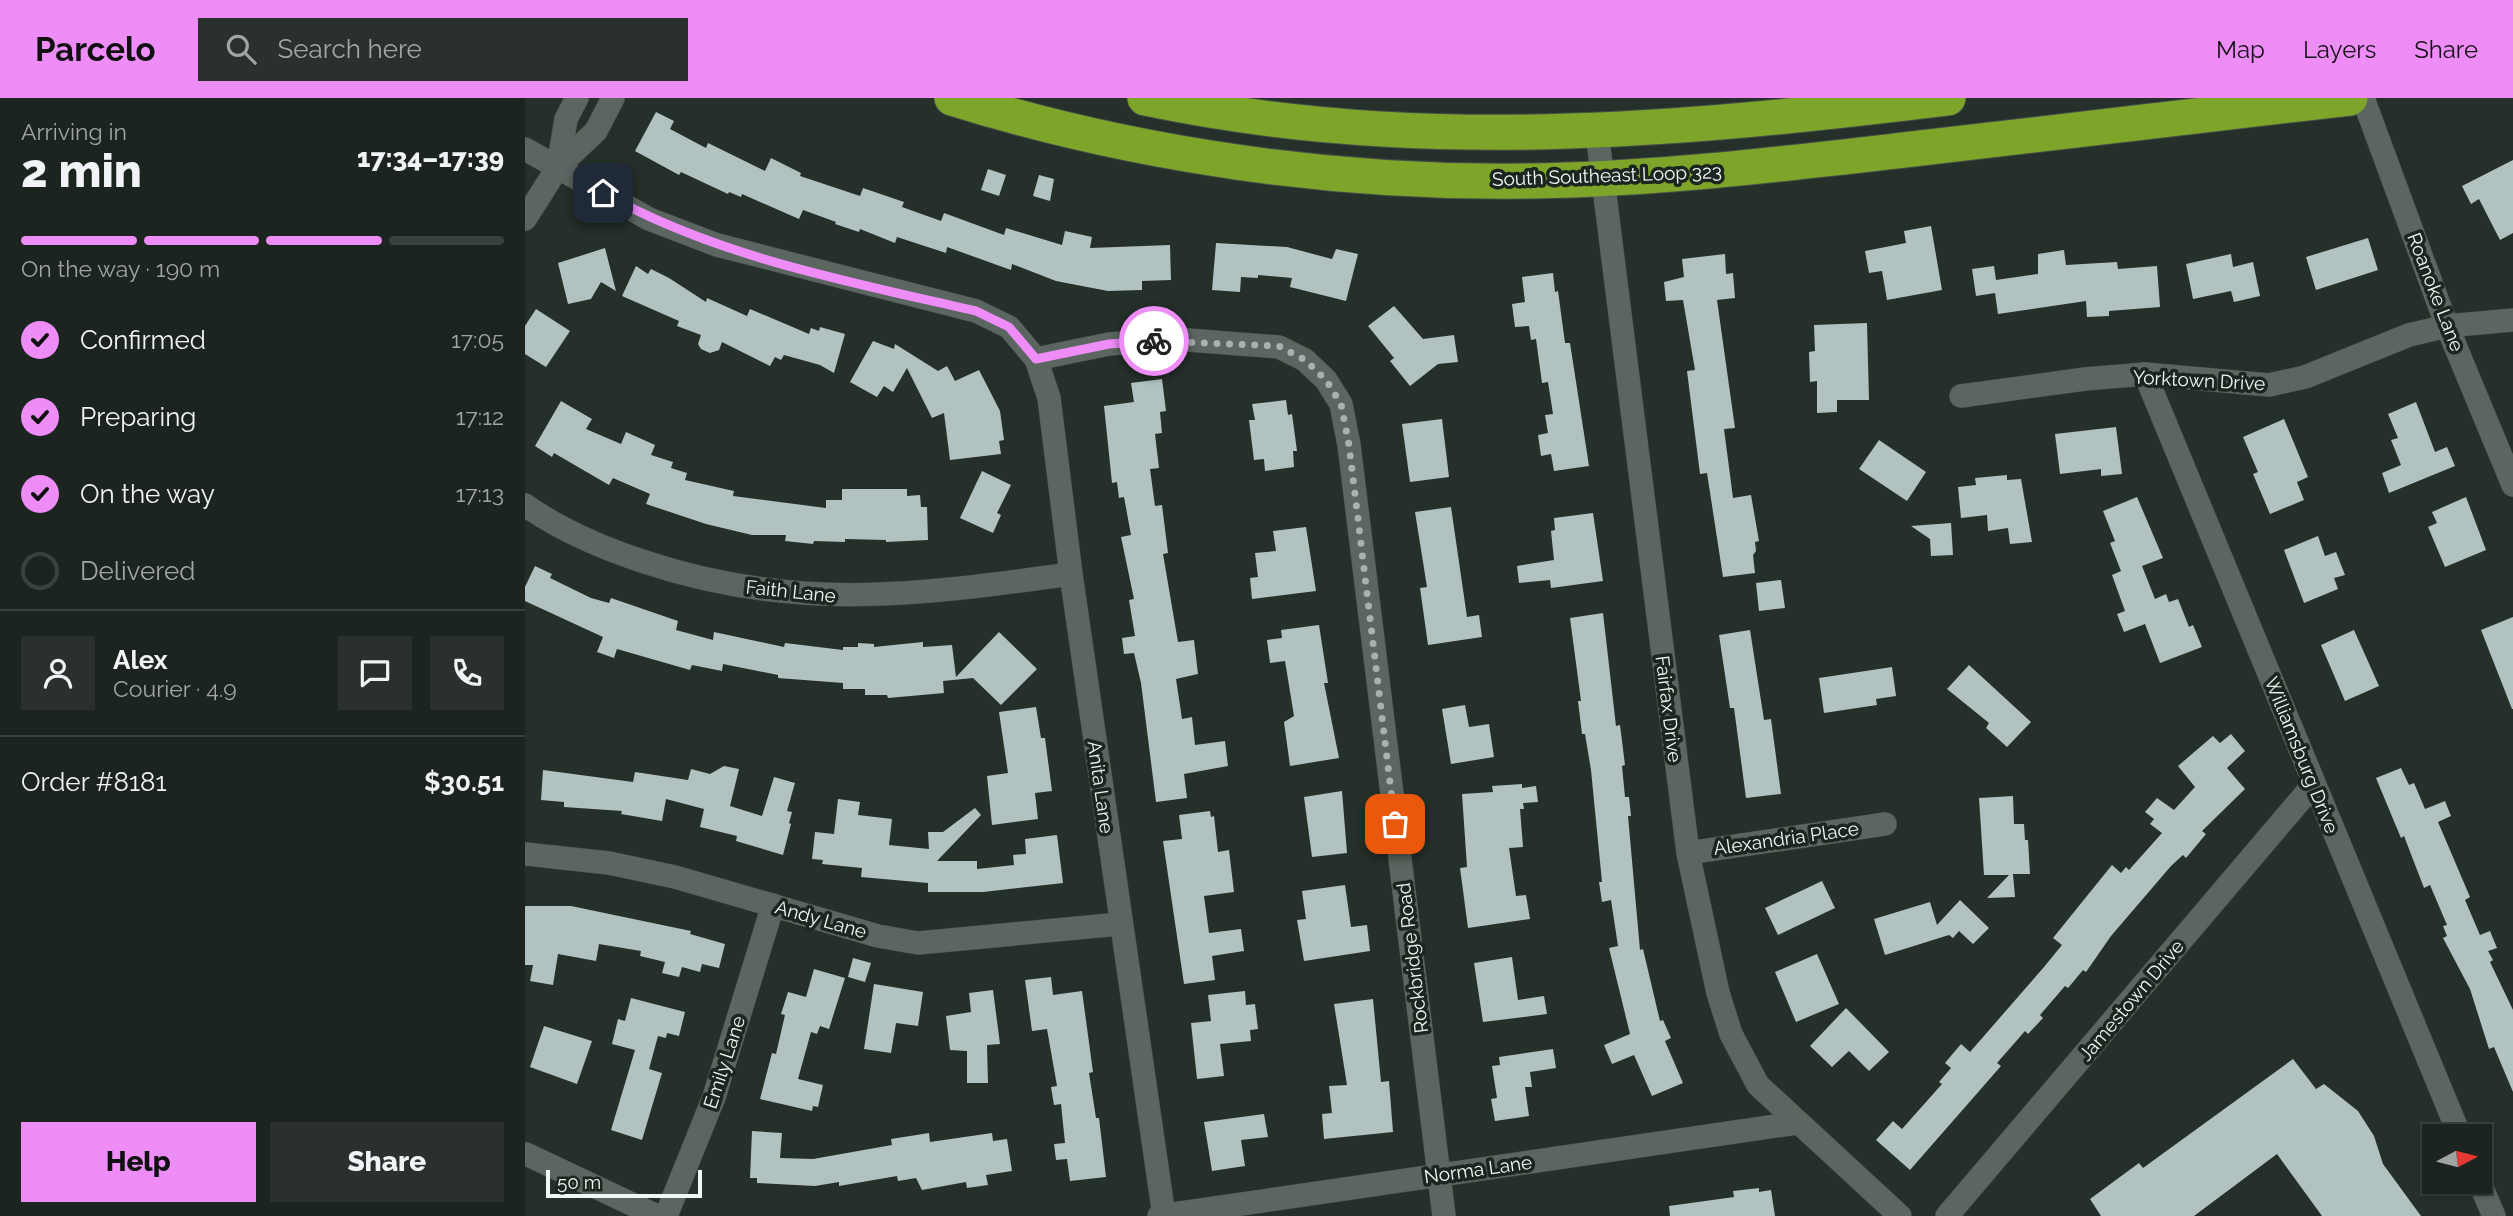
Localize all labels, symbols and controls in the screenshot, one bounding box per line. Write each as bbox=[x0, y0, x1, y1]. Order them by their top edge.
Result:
search box bbox=[198, 18, 688, 81]
text: Parcelo bbox=[35, 30, 156, 69]
icon: search bbox=[222, 30, 260, 68]
text: Search here bbox=[278, 34, 422, 64]
text: Map bbox=[2216, 35, 2265, 64]
text: Layers bbox=[2303, 35, 2376, 64]
text: Share bbox=[2414, 35, 2478, 64]
text: Arriving in bbox=[21, 118, 127, 145]
text: 17:34–17:39 bbox=[357, 143, 504, 173]
text: 2 min bbox=[21, 144, 142, 198]
street label: South Southeast Loop 323 bbox=[1492, 160, 1722, 190]
pin bbox=[573, 163, 633, 223]
icon: home bbox=[584, 174, 622, 212]
street label: Roanoke Lane bbox=[2403, 230, 2469, 354]
text: On the way · 190 m bbox=[21, 255, 220, 282]
courier bbox=[1119, 306, 1189, 376]
icon: check bbox=[21, 321, 59, 359]
icon: bike bbox=[1135, 322, 1173, 360]
text: Confirmed bbox=[80, 325, 206, 355]
text: 17:05 bbox=[451, 326, 504, 353]
street label: Yorktown Drive bbox=[2132, 366, 2266, 394]
icon: check bbox=[21, 398, 59, 436]
text: Preparing bbox=[80, 402, 196, 432]
text: 17:12 bbox=[456, 403, 504, 430]
icon: check bbox=[21, 475, 59, 513]
text: On the way bbox=[80, 479, 215, 509]
text: 17:13 bbox=[456, 480, 504, 507]
text: Delivered bbox=[80, 556, 195, 586]
street label: Faith Lane bbox=[745, 575, 837, 607]
button: person bbox=[21, 636, 95, 710]
button: chat bbox=[338, 636, 412, 710]
button: phone bbox=[430, 636, 504, 710]
text: Alex bbox=[113, 645, 168, 675]
street label: Fairfax Drive bbox=[1652, 654, 1686, 764]
street label: Williamsburg Drive bbox=[2261, 674, 2343, 836]
text: Courier · 4.9 bbox=[113, 675, 237, 702]
street label: Anita Lane bbox=[1084, 739, 1118, 835]
text: Order #8181 bbox=[21, 767, 167, 797]
text: $30.51 bbox=[424, 767, 504, 797]
pin bbox=[1365, 794, 1425, 854]
icon: bag bbox=[1376, 805, 1414, 843]
street label: Alexandria Place bbox=[1712, 817, 1860, 859]
street label: Rockbridge Road bbox=[1392, 881, 1432, 1035]
street label: Andy Lane bbox=[773, 895, 869, 943]
street label: Jamestown Drive bbox=[2074, 935, 2188, 1065]
street label: Emily Lane bbox=[699, 1013, 749, 1111]
button: Help bbox=[21, 1122, 256, 1202]
button: Share bbox=[270, 1122, 504, 1202]
north arrow bbox=[2422, 1124, 2492, 1194]
map controls bbox=[2422, 1124, 2492, 1194]
street label: Norma Lane bbox=[1423, 1151, 1533, 1187]
scale bar bbox=[546, 1167, 702, 1199]
text: 50 m bbox=[557, 1171, 601, 1193]

